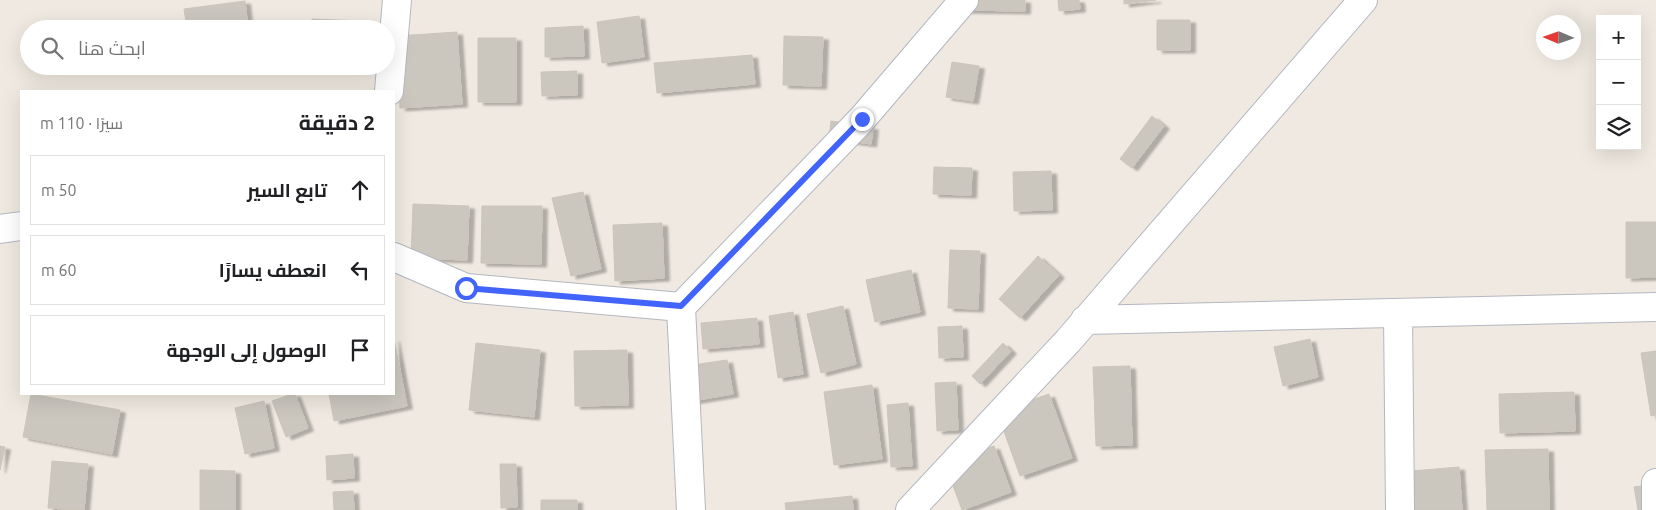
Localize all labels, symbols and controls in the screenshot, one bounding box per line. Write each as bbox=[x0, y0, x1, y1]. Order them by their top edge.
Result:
north arrow bbox=[1536, 15, 1581, 60]
map controls bbox=[1596, 15, 1641, 150]
button: + bbox=[1596, 15, 1641, 60]
search box bbox=[20, 20, 395, 75]
icon: search bbox=[38, 34, 66, 62]
text: ابحث هنا bbox=[78, 37, 146, 59]
button: − bbox=[1596, 60, 1641, 105]
button: layers bbox=[1596, 105, 1641, 150]
route end bbox=[851, 108, 874, 131]
text: 2 دقيقة bbox=[299, 110, 375, 134]
text: سيرًا · 110 m bbox=[40, 114, 123, 132]
icon: ahead bbox=[346, 176, 374, 204]
text: تابع السير bbox=[247, 179, 327, 201]
text: 50 m bbox=[41, 181, 77, 199]
icon: left bbox=[346, 256, 374, 284]
text: انعطف يسارًا bbox=[219, 259, 327, 281]
text: 60 m bbox=[41, 261, 77, 279]
route start bbox=[455, 277, 478, 300]
icon: arrive bbox=[346, 336, 374, 364]
text: الوصول إلى الوجهة bbox=[167, 339, 327, 361]

